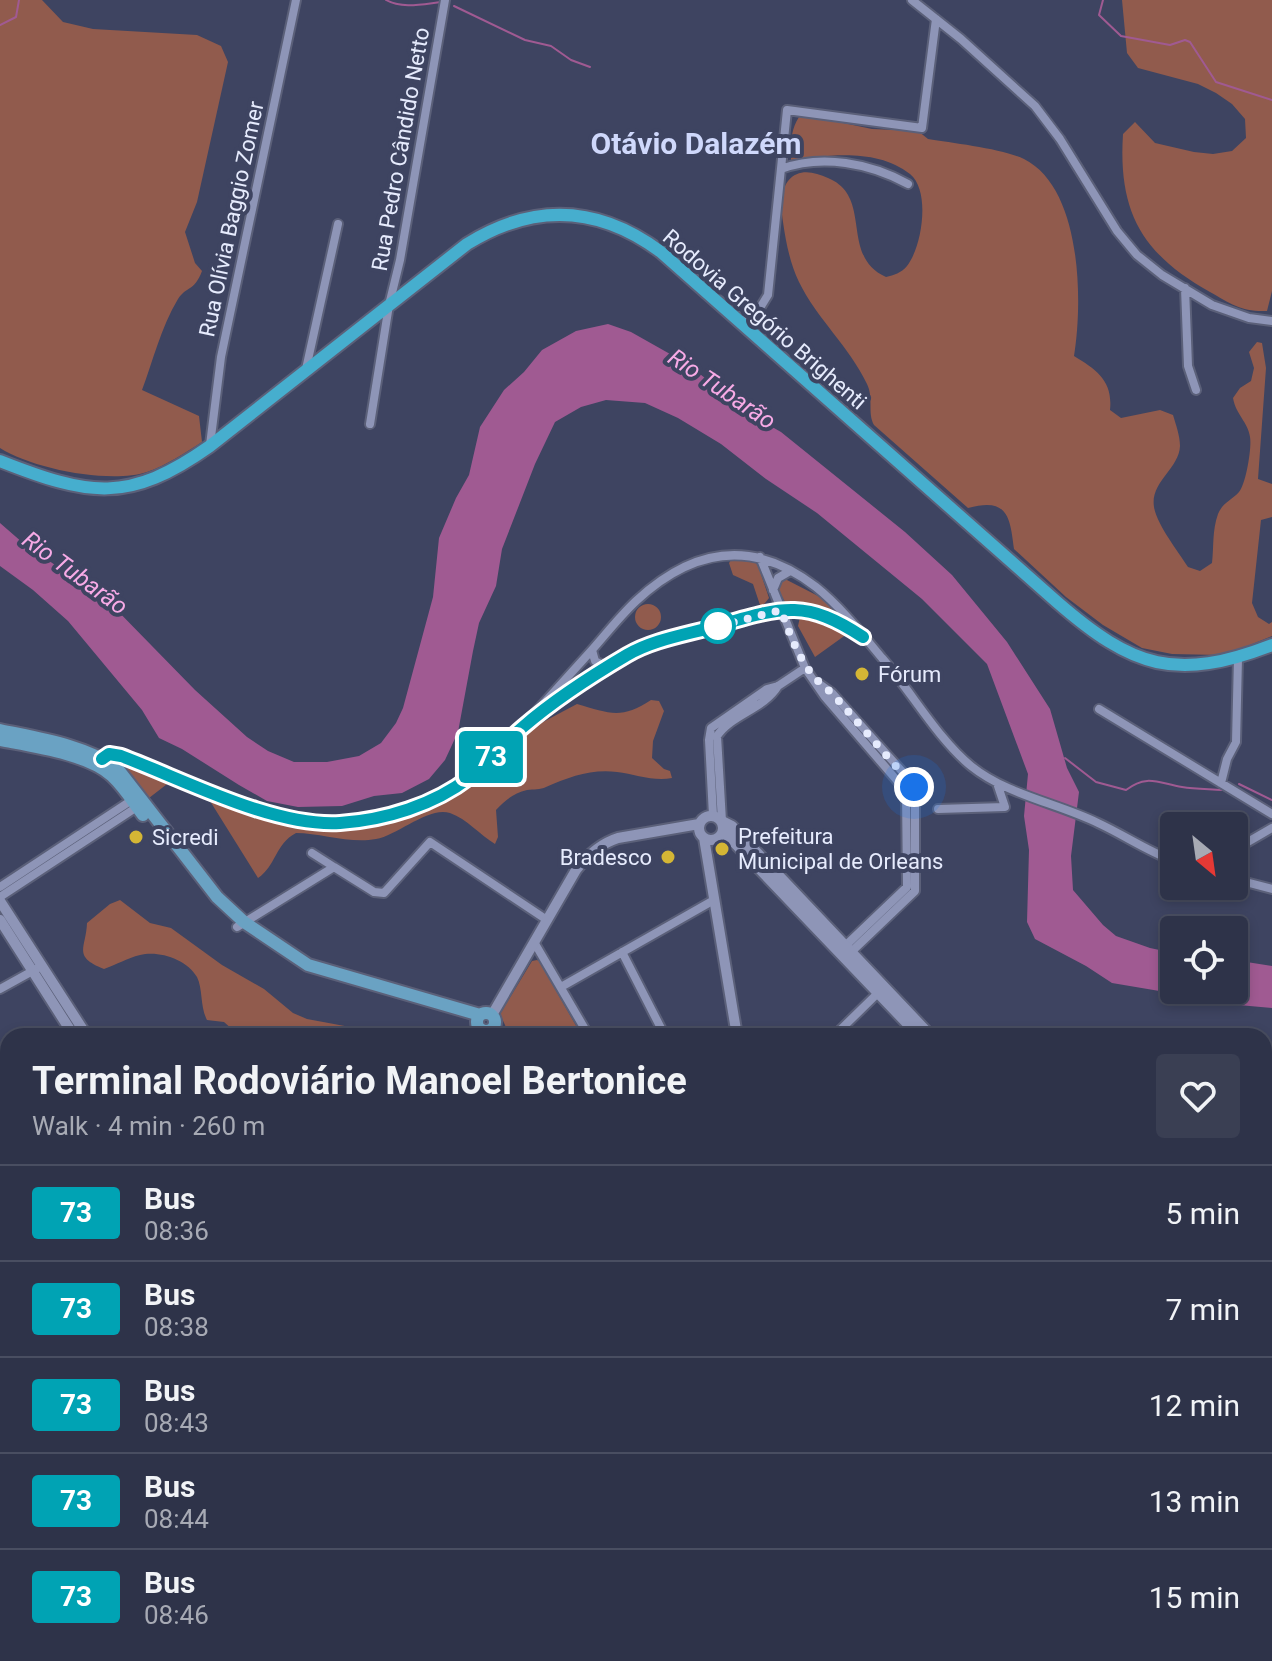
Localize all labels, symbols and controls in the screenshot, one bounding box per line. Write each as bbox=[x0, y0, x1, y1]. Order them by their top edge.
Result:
street label: Rua Pedro Cândido Netto bbox=[367, 25, 434, 273]
street label: Rua Olívia Baggio Zomer bbox=[194, 99, 269, 339]
district label: Otávio Dalazém bbox=[591, 126, 801, 161]
street label: Rodovia Gregório Brighenti bbox=[658, 224, 871, 415]
water label: Rio Tubarão bbox=[663, 343, 781, 435]
water label: Rio Tubarão bbox=[17, 525, 133, 621]
unlabelled marker bbox=[701, 609, 735, 643]
place label: Fórum bbox=[878, 662, 941, 687]
marker: Fórum bbox=[853, 665, 871, 683]
line badge: 73 bbox=[455, 731, 527, 783]
text: 73 bbox=[475, 740, 507, 773]
your location bbox=[894, 767, 934, 807]
north arrow bbox=[1160, 812, 1248, 900]
map controls bbox=[1160, 812, 1248, 1004]
place label: Prefeitura Municipal de Orleans bbox=[738, 824, 943, 874]
place label: Sicredi bbox=[152, 825, 219, 850]
marker: Sicredi bbox=[127, 828, 145, 846]
marker: Prefeitura Municipal de Orleans bbox=[713, 840, 731, 858]
place label: Bradesco bbox=[560, 845, 652, 870]
marker: Bradesco bbox=[659, 848, 677, 866]
button: locate bbox=[1160, 916, 1248, 1004]
button: heart bbox=[1156, 1054, 1240, 1138]
text: Terminal Rodoviário Manoel Bertonice bbox=[32, 1059, 687, 1103]
text: Walk · 4 min · 260 m bbox=[32, 1111, 265, 1141]
text: Bus bbox=[144, 1181, 195, 1216]
text: 73 bbox=[60, 1196, 92, 1229]
text: 5 min bbox=[1166, 1196, 1240, 1231]
text: 08:36 bbox=[144, 1216, 209, 1246]
text: Bus bbox=[144, 1277, 195, 1312]
text: 73 bbox=[60, 1292, 92, 1325]
text: 7 min bbox=[1166, 1292, 1240, 1327]
text: 08:38 bbox=[144, 1312, 209, 1342]
text: Bus bbox=[144, 1373, 195, 1408]
text: 73 bbox=[60, 1388, 92, 1421]
text: 12 min bbox=[1149, 1388, 1240, 1423]
text: 08:43 bbox=[144, 1408, 209, 1438]
text: Bus bbox=[144, 1469, 195, 1504]
text: 73 bbox=[60, 1484, 92, 1517]
text: 13 min bbox=[1149, 1484, 1240, 1519]
text: 08:44 bbox=[144, 1504, 209, 1534]
text: Bus bbox=[144, 1565, 195, 1600]
text: 73 bbox=[60, 1580, 92, 1613]
text: 15 min bbox=[1149, 1580, 1240, 1615]
text: 08:46 bbox=[144, 1600, 209, 1630]

